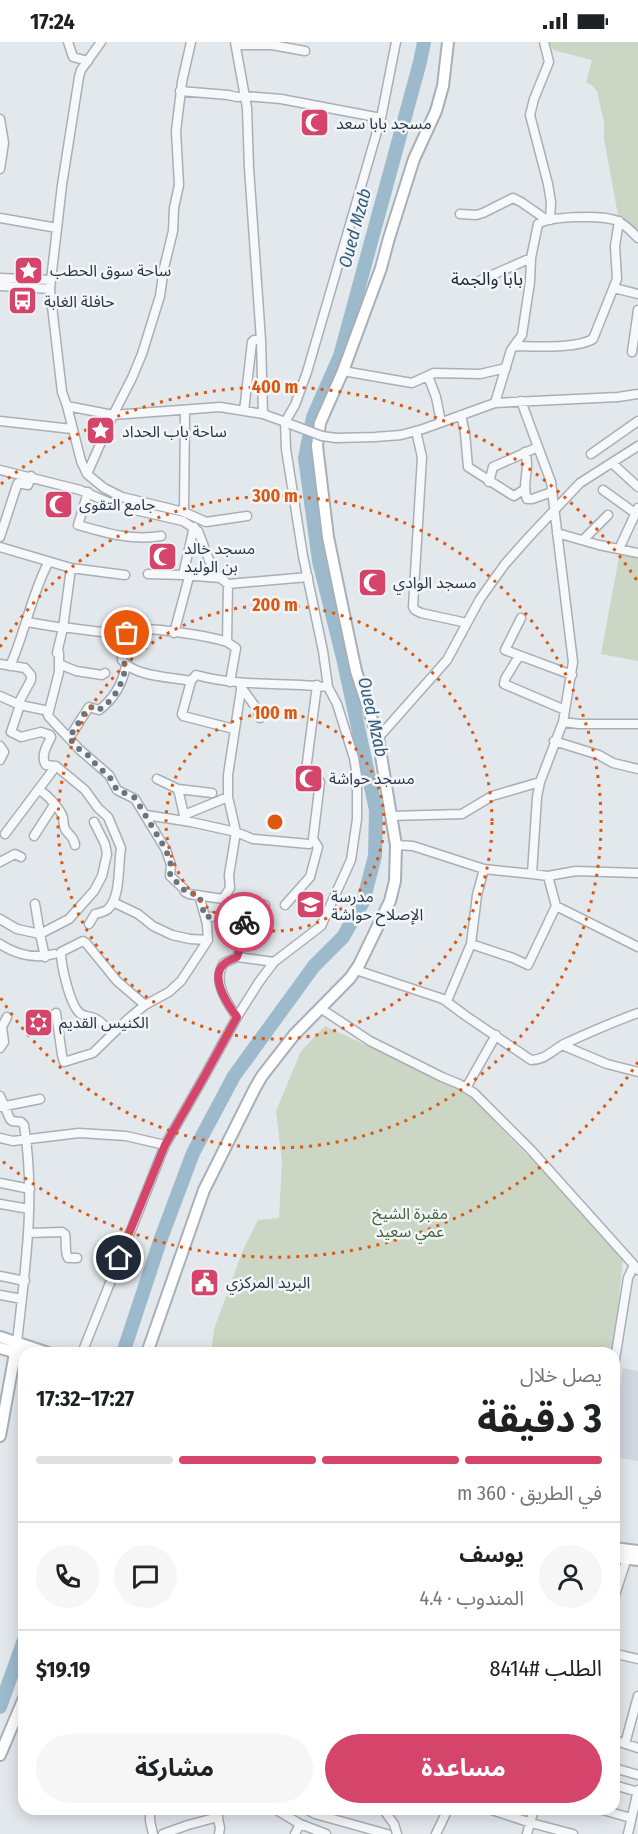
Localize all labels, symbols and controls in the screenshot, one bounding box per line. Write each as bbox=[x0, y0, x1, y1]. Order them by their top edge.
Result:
text: 17:24 bbox=[30, 8, 75, 35]
mosque icon: مسجد بابا سعد bbox=[299, 107, 331, 139]
place label: مسجد بابا سعد bbox=[336, 114, 432, 133]
water label: Oued Mzab bbox=[334, 186, 376, 270]
place icon: ساحة سوق الحطب bbox=[13, 254, 45, 286]
place label: ساحة سوق الحطب bbox=[50, 261, 171, 280]
district label: بابا والجمة bbox=[451, 268, 523, 290]
bus stop icon: حافلة الغابة bbox=[7, 285, 39, 317]
place label: حافلة الغابة bbox=[44, 292, 115, 311]
text: 400 m bbox=[252, 376, 298, 398]
place icon: ساحة باب الحداد bbox=[85, 415, 117, 447]
place label: ساحة باب الحداد bbox=[122, 422, 227, 441]
text: 300 m bbox=[251, 485, 298, 507]
mosque icon: جامع التقوى bbox=[42, 488, 74, 520]
place label: جامع التقوى bbox=[79, 495, 155, 517]
place label: مسجد خالد بن الوليد bbox=[184, 539, 255, 576]
mosque icon: مسجد خالد بن الوليد bbox=[147, 541, 179, 573]
mosque icon: مسجد الوادي bbox=[356, 566, 388, 598]
place label: مسجد الوادي bbox=[393, 573, 477, 595]
text: 200 m bbox=[251, 594, 298, 616]
pin bbox=[101, 607, 152, 658]
icon: bag bbox=[110, 616, 143, 649]
water label: Oued Mzab bbox=[353, 675, 393, 759]
text: 100 m bbox=[253, 702, 297, 724]
mosque icon: مسجد حواشة bbox=[292, 762, 324, 794]
place label: مسجد حواشة bbox=[329, 769, 415, 788]
centre of rings bbox=[265, 812, 285, 832]
place label: مدرسة الإصلاح حواشة bbox=[331, 887, 423, 927]
school or university icon: مدرسة الإصلاح حواشة bbox=[294, 889, 326, 921]
courier bbox=[214, 892, 274, 952]
icon: bike bbox=[228, 906, 261, 939]
synagogue icon: الكنيس القديم bbox=[22, 1006, 54, 1038]
place label: الكنيس القديم bbox=[59, 1013, 149, 1035]
park label: مقبرة الشيخ عمي سعيد bbox=[372, 1204, 448, 1244]
pin bbox=[93, 1232, 144, 1283]
icon: home bbox=[102, 1241, 135, 1274]
public building icon: البريد المركزي bbox=[189, 1266, 221, 1298]
place label: البريد المركزي bbox=[226, 1273, 310, 1295]
text: يصل خلال bbox=[520, 1363, 602, 1387]
text: 17:27–17:32 bbox=[36, 1385, 134, 1412]
text: 3 دقيقة bbox=[477, 1396, 602, 1442]
text: في الطريق · 360 m bbox=[457, 1481, 602, 1505]
text: يوسف bbox=[459, 1541, 524, 1568]
button: phone bbox=[36, 1545, 99, 1608]
button: chat bbox=[114, 1545, 177, 1608]
button: person bbox=[539, 1545, 602, 1608]
text: المندوب · 4.4 bbox=[420, 1586, 524, 1610]
text: الطلب #8414 bbox=[490, 1655, 602, 1682]
text: $19.19 bbox=[36, 1656, 90, 1683]
button: مشاركة bbox=[36, 1734, 313, 1803]
button: مساعدة bbox=[325, 1734, 602, 1803]

